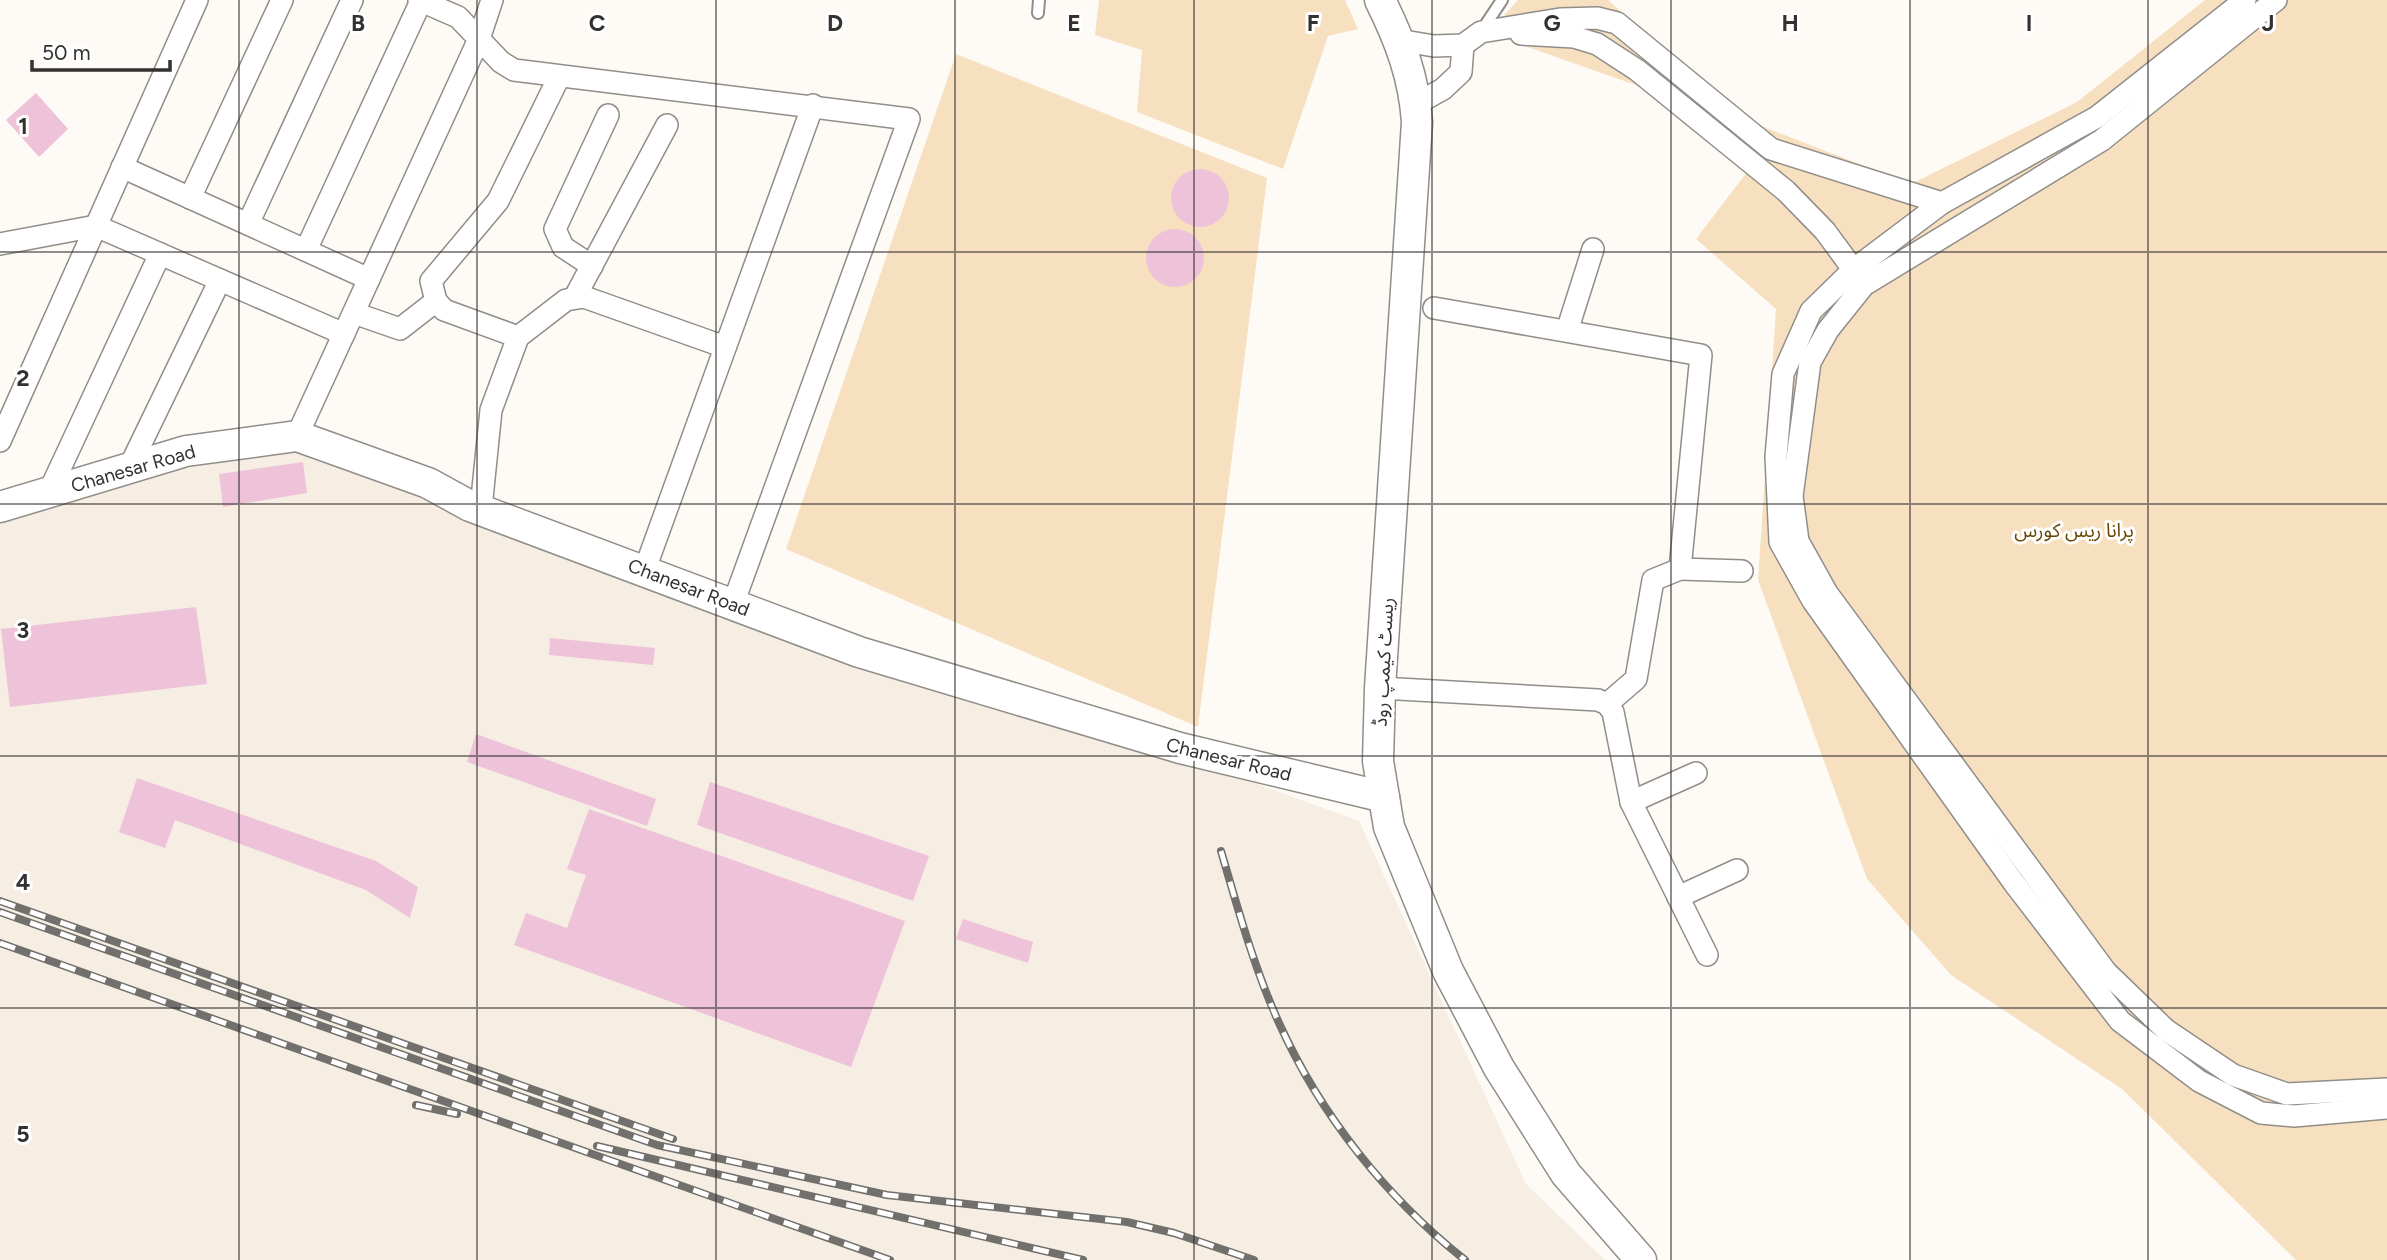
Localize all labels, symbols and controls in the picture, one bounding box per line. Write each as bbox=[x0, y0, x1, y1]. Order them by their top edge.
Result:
text: B bbox=[351, 9, 365, 37]
text: C bbox=[589, 9, 606, 37]
text: D bbox=[827, 9, 843, 37]
text: E bbox=[1067, 9, 1081, 37]
text: F bbox=[1307, 9, 1320, 37]
text: G bbox=[1543, 9, 1561, 37]
text: H bbox=[1781, 9, 1799, 37]
text: I bbox=[2026, 9, 2032, 37]
text: J bbox=[2262, 9, 2274, 37]
scale bar bbox=[32, 28, 170, 72]
text: 50 m bbox=[42, 40, 91, 65]
text: 1 bbox=[18, 112, 28, 140]
text: 2 bbox=[16, 364, 30, 392]
street label: Chanesar Road bbox=[68, 440, 198, 497]
park label: پرانا ریس کورس bbox=[2014, 519, 2134, 543]
street label: Chanesar Road bbox=[625, 554, 753, 621]
street label: ریسٹ کیمپ روڈ bbox=[1369, 597, 1400, 727]
text: 3 bbox=[17, 616, 29, 644]
street label: Chanesar Road bbox=[1164, 733, 1294, 786]
text: 4 bbox=[16, 868, 30, 896]
text: 5 bbox=[16, 1120, 30, 1148]

